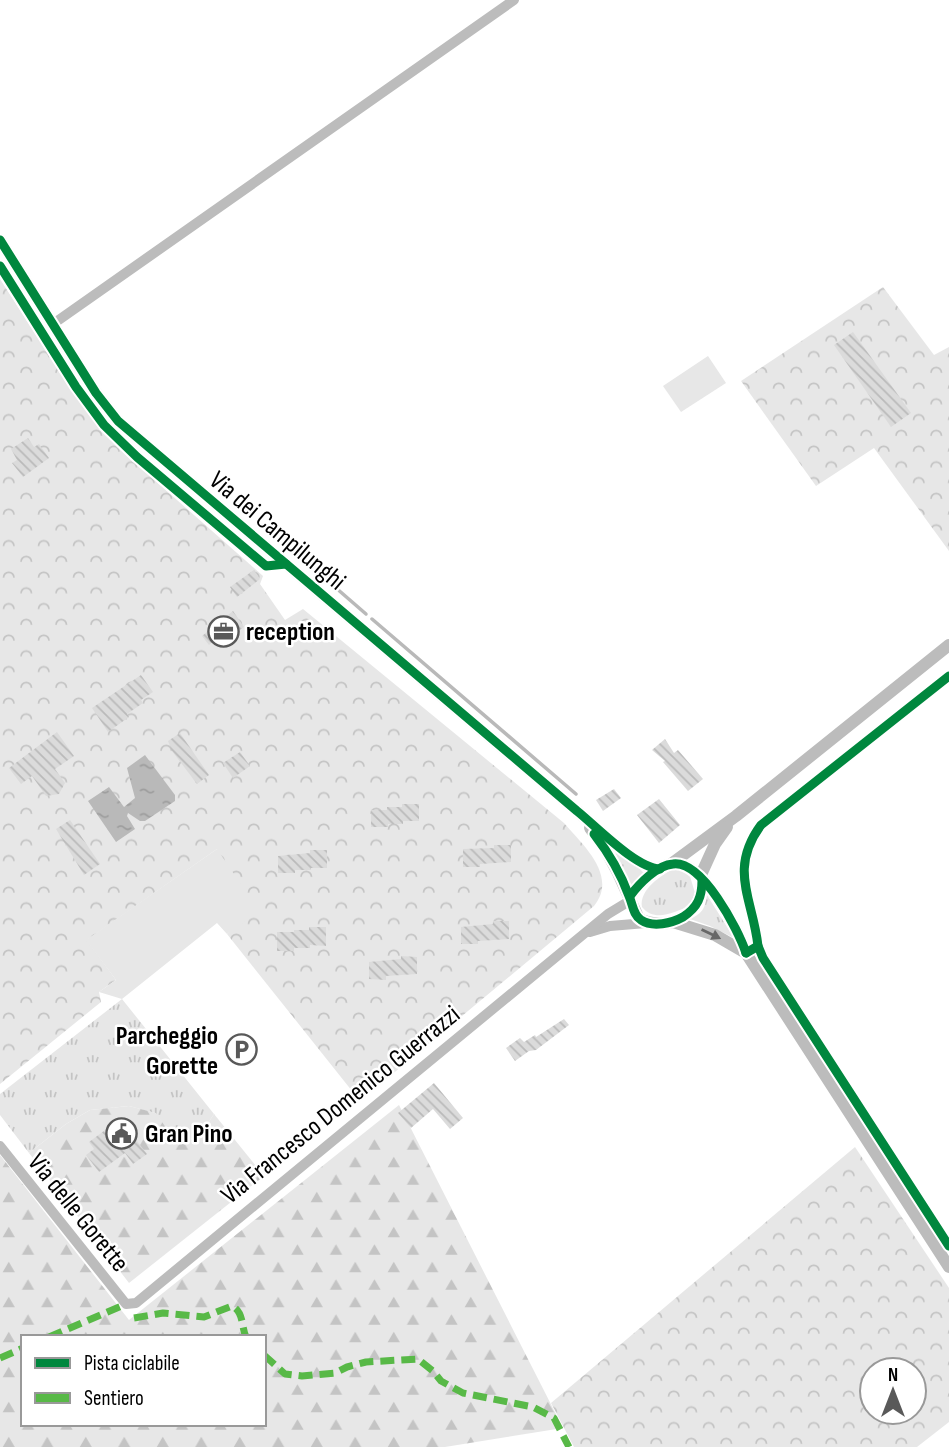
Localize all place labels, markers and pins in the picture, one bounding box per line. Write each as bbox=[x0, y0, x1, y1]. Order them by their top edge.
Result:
office icon: reception bbox=[206, 614, 240, 648]
place label: reception bbox=[246, 617, 335, 648]
place label: Parcheggio Gorette bbox=[116, 1021, 218, 1082]
parking icon: Parcheggio Gorette bbox=[224, 1033, 258, 1067]
public building icon: Gran Pino bbox=[105, 1116, 139, 1150]
place label: Gran Pino bbox=[145, 1119, 233, 1150]

